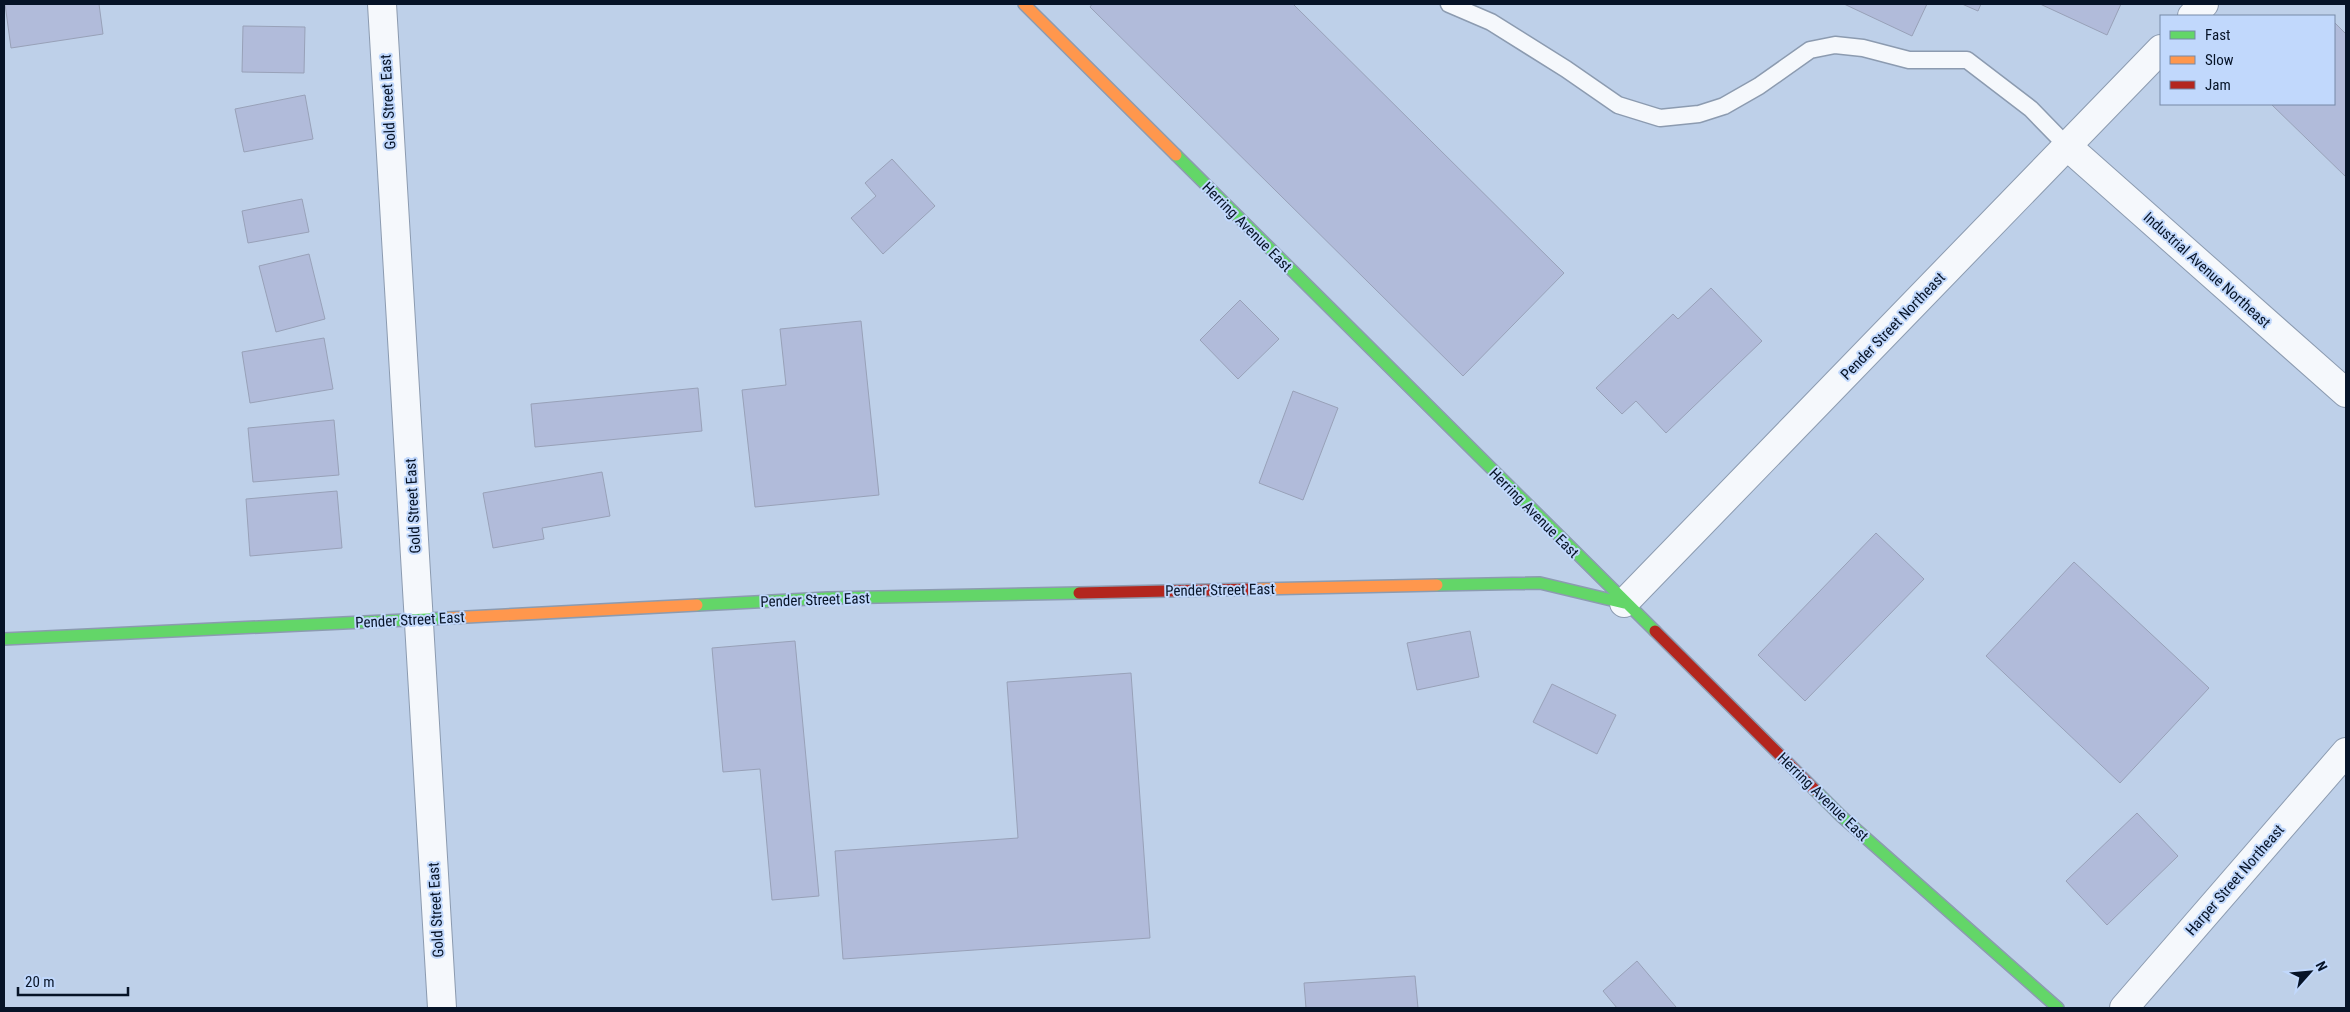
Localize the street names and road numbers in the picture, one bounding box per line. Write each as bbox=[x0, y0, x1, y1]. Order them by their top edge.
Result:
street label: Gold Street East bbox=[377, 54, 399, 150]
street label: Herring Avenue East bbox=[1198, 178, 1296, 276]
street label: Industrial Avenue Northeast bbox=[2140, 208, 2274, 332]
street label: Pender Street Northeast bbox=[1837, 268, 1949, 384]
street label: Gold Street East bbox=[402, 458, 424, 554]
street label: Herring Avenue East bbox=[1485, 464, 1583, 562]
street label: Pender Street East bbox=[1165, 580, 1275, 600]
street label: Pender Street East bbox=[760, 589, 870, 611]
street label: Pender Street East bbox=[355, 608, 465, 632]
street label: Herring Avenue East bbox=[1774, 749, 1872, 845]
street label: Harper Street Northeast bbox=[2182, 821, 2288, 939]
street label: Gold Street East bbox=[425, 862, 447, 958]

